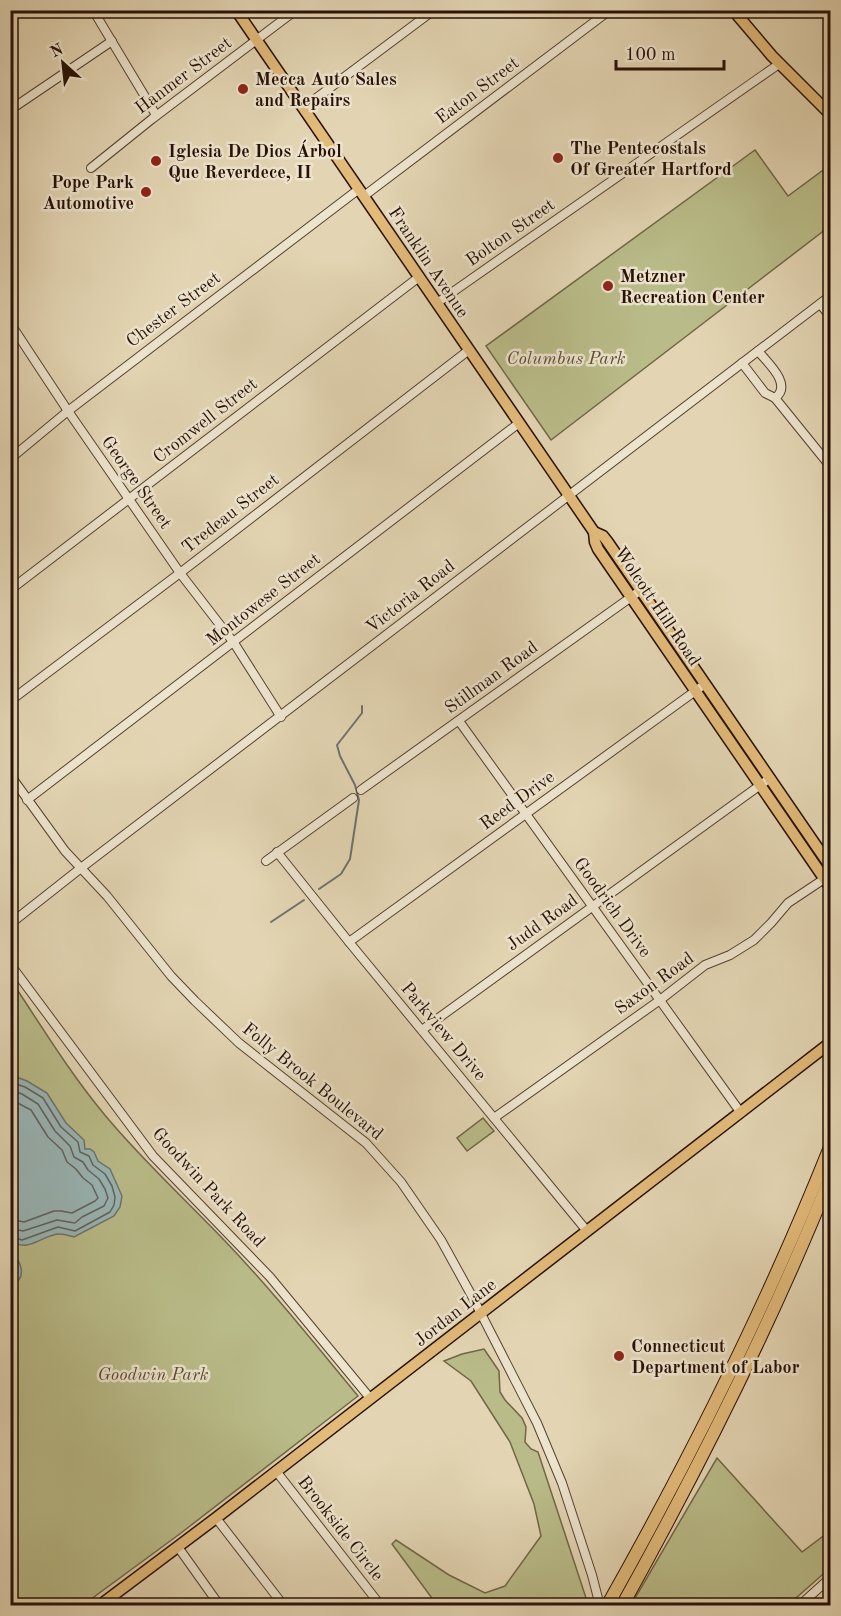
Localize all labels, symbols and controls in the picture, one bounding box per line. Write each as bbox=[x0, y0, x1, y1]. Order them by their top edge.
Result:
north arrow bbox=[33, 33, 93, 93]
scale bar bbox=[616, 33, 724, 71]
street label: Hanmer Street bbox=[132, 34, 235, 118]
text: N bbox=[48, 41, 67, 61]
text: 100 m bbox=[625, 46, 676, 64]
street label: Eaton Street bbox=[433, 54, 523, 128]
place label: Mecca Auto Sales and Repairs bbox=[255, 71, 397, 110]
marker: Mecca Auto Sales and Repairs bbox=[236, 82, 250, 96]
place label: Iglesia De Dios Árbol Que Reverdece, II bbox=[168, 139, 342, 182]
place label: The Pentecostals Of Greater Hartford bbox=[570, 140, 732, 179]
marker: The Pentecostals Of Greater Hartford bbox=[551, 151, 565, 165]
marker: Iglesia De Dios Árbol Que Reverdece, II bbox=[149, 154, 163, 168]
place label: Pope Park Automotive bbox=[43, 174, 134, 213]
marker: Pope Park Automotive bbox=[139, 185, 153, 199]
street label: Bolton Street bbox=[463, 196, 558, 270]
street label: Franklin Avenue bbox=[385, 204, 472, 321]
place label: Metzner Recreation Center bbox=[620, 268, 765, 307]
street label: Chester Street bbox=[123, 269, 224, 351]
marker: Metzner Recreation Center bbox=[601, 279, 615, 293]
park label: Columbus Park bbox=[506, 350, 626, 368]
street label: Cromwell Street bbox=[150, 375, 261, 467]
street label: George Street bbox=[98, 433, 175, 532]
street label: Tredeau Street bbox=[179, 471, 282, 557]
street label: Wolcott Hill Road bbox=[611, 544, 704, 669]
street label: Montowese Street bbox=[203, 550, 324, 650]
street label: Victoria Road bbox=[363, 557, 458, 637]
street label: Stillman Road bbox=[442, 638, 541, 717]
street label: Reed Drive bbox=[477, 768, 558, 834]
street label: Goodrich Drive bbox=[570, 854, 654, 961]
street label: Judd Road bbox=[504, 891, 582, 955]
street label: Saxon Road bbox=[612, 949, 697, 1018]
street label: Parkview Drive bbox=[397, 979, 489, 1084]
street label: Folly Brook Boulevard bbox=[239, 1020, 386, 1144]
street label: Goodwin Park Road bbox=[148, 1124, 268, 1251]
street label: Jordan Lane bbox=[411, 1276, 500, 1350]
place label: Connecticut Department of Labor bbox=[631, 1338, 800, 1377]
marker: Connecticut Department of Labor bbox=[612, 1349, 626, 1363]
park label: Goodwin Park bbox=[98, 1366, 209, 1384]
street label: Brookside Circle bbox=[294, 1473, 387, 1584]

